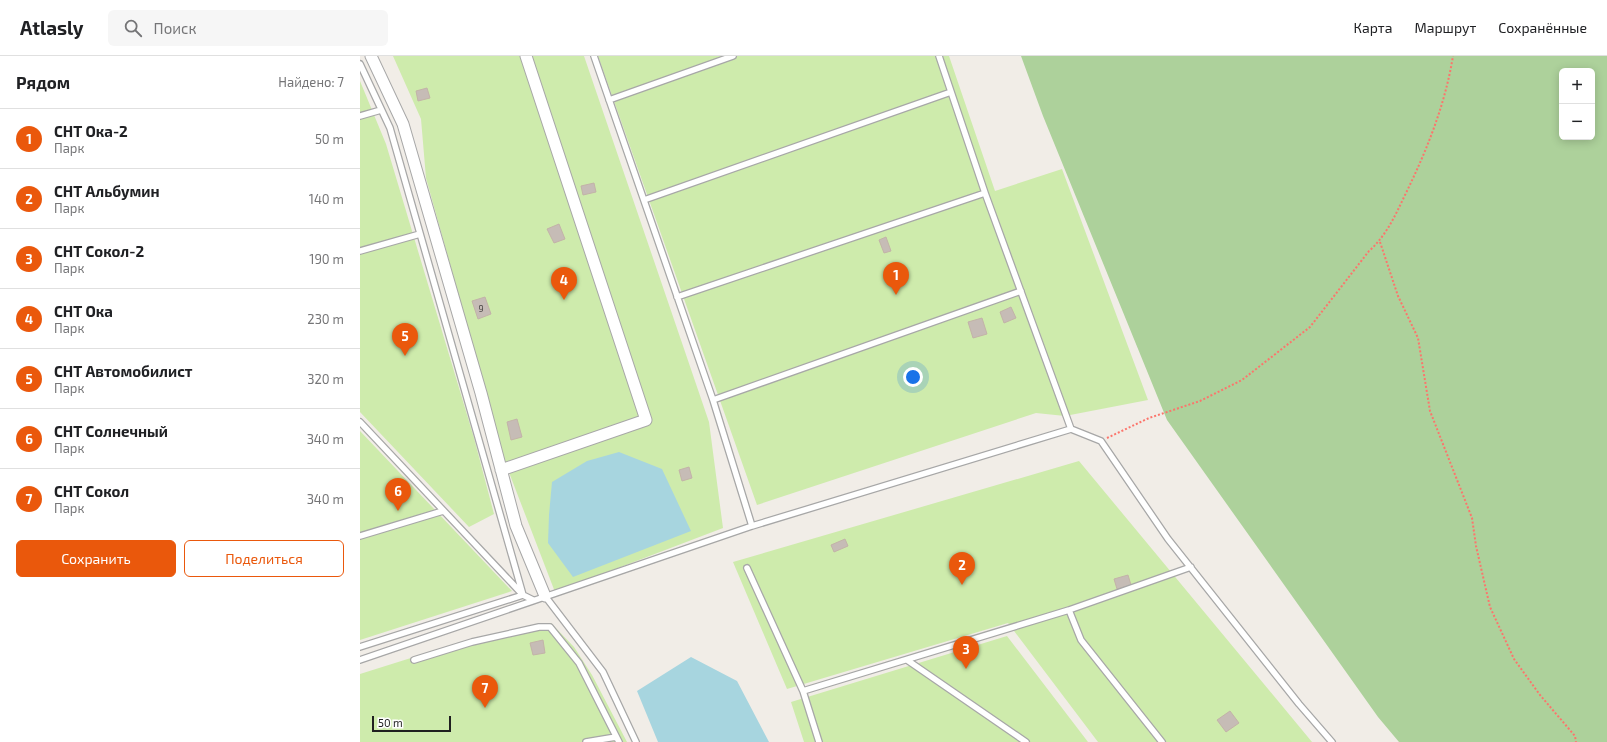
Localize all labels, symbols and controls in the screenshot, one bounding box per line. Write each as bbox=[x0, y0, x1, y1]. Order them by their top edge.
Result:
search box bbox=[108, 10, 388, 46]
text: Atlasly bbox=[20, 16, 84, 39]
icon: search bbox=[122, 17, 144, 39]
text: Поиск bbox=[154, 19, 196, 37]
text: Карта bbox=[1354, 19, 1392, 36]
text: Маршрут bbox=[1414, 19, 1476, 36]
text: Сохранённые bbox=[1498, 19, 1587, 36]
map controls bbox=[1559, 68, 1595, 140]
button: + bbox=[1559, 68, 1595, 104]
text: Рядом bbox=[16, 72, 70, 92]
text: Найдено: 7 bbox=[278, 74, 344, 90]
button: − bbox=[1559, 104, 1595, 140]
text: СНТ Ока-2 bbox=[54, 122, 128, 140]
text: 1 bbox=[26, 131, 32, 147]
text: 50 m bbox=[315, 131, 344, 147]
text: Парк bbox=[54, 140, 84, 156]
text: СНТ Альбумин bbox=[54, 182, 160, 200]
text: 2 bbox=[25, 191, 33, 207]
text: 140 m bbox=[309, 191, 344, 207]
text: Парк bbox=[54, 200, 84, 216]
text: СНТ Сокол-2 bbox=[54, 242, 144, 260]
text: 3 bbox=[25, 251, 33, 267]
text: 190 m bbox=[309, 251, 344, 267]
text: Парк bbox=[54, 260, 84, 276]
pin: 1 bbox=[883, 262, 909, 295]
pin: 4 bbox=[551, 267, 577, 300]
text: СНТ Ока bbox=[54, 302, 113, 320]
house number: 9 bbox=[478, 303, 484, 314]
text: 4 bbox=[25, 311, 33, 327]
text: 230 m bbox=[307, 311, 344, 327]
text: Парк bbox=[54, 320, 84, 336]
pin: 5 bbox=[392, 323, 418, 356]
text: СНТ Автомобилист bbox=[54, 362, 193, 380]
your location bbox=[903, 367, 923, 387]
text: 5 bbox=[25, 371, 33, 387]
text: 320 m bbox=[307, 371, 344, 387]
text: Парк bbox=[54, 380, 84, 396]
text: СНТ Солнечный bbox=[54, 422, 168, 440]
text: 6 bbox=[25, 431, 33, 447]
text: 340 m bbox=[307, 431, 344, 447]
text: Парк bbox=[54, 440, 84, 456]
pin: 6 bbox=[385, 478, 411, 511]
text: СНТ Сокол bbox=[54, 482, 129, 500]
text: 7 bbox=[26, 491, 32, 507]
text: 340 m bbox=[307, 491, 344, 507]
text: Парк bbox=[54, 500, 84, 516]
button: Сохранить bbox=[16, 540, 176, 577]
button: Поделиться bbox=[184, 540, 344, 577]
pin: 2 bbox=[949, 552, 975, 585]
pin: 3 bbox=[953, 636, 979, 669]
pin: 7 bbox=[472, 675, 498, 708]
scale bar bbox=[372, 714, 451, 733]
text: 50 m bbox=[378, 716, 403, 729]

